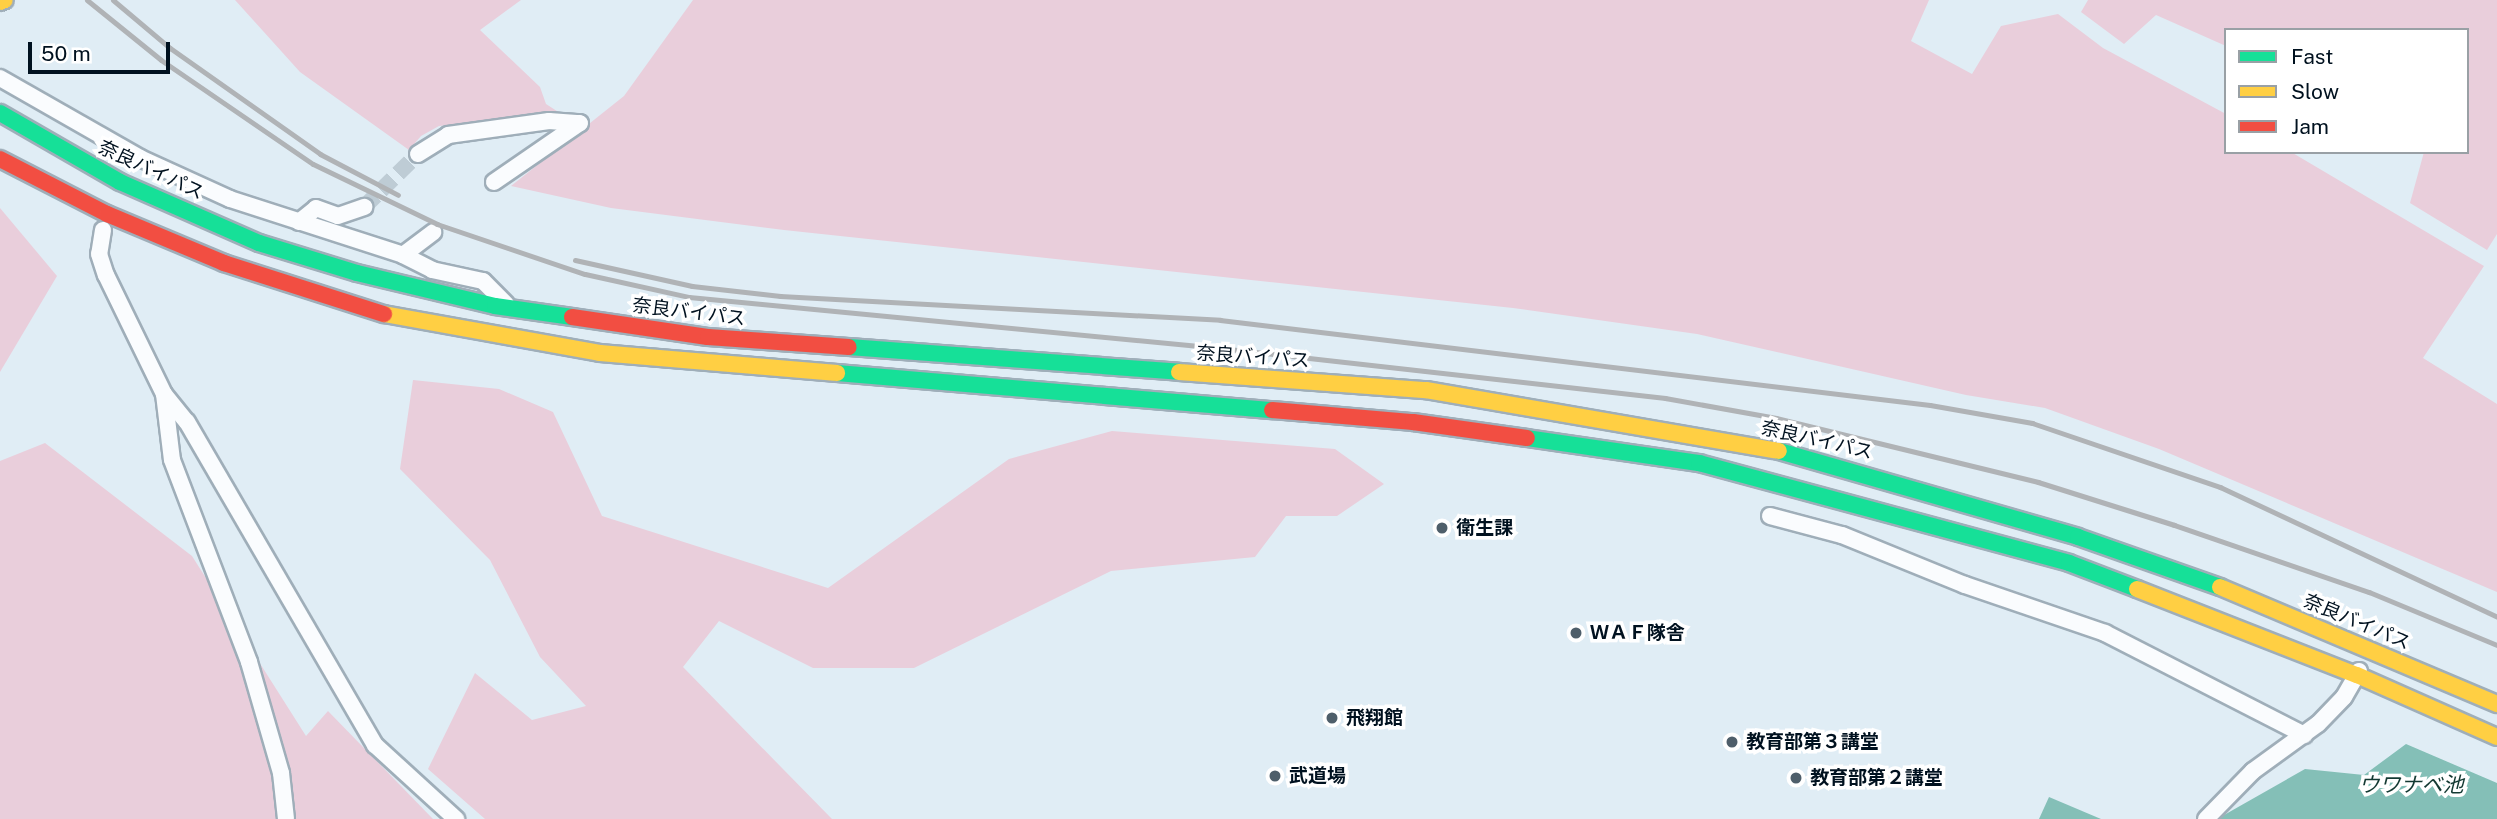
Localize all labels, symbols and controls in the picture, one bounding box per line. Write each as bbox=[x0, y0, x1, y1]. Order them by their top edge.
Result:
scale bar bbox=[32, 28, 173, 72]
legend bbox=[2224, 28, 2469, 154]
text: 50 m bbox=[41, 41, 91, 66]
text: Fast bbox=[2291, 44, 2333, 69]
text: Slow bbox=[2291, 79, 2339, 104]
text: Jam bbox=[2291, 114, 2329, 139]
street label: 奈良バイパス bbox=[95, 136, 207, 204]
street label: 奈良バイパス bbox=[631, 294, 747, 330]
street label: 奈良バイパス bbox=[1195, 342, 1311, 372]
street label: 奈良バイパス bbox=[1759, 416, 1875, 464]
place label: 衛生課 bbox=[1456, 517, 1513, 539]
marker: 衛生課 bbox=[1434, 520, 1450, 536]
street label: 奈良バイパス bbox=[2300, 589, 2414, 655]
place label: ＷＡＦ隊舎 bbox=[1590, 622, 1685, 644]
marker: ＷＡＦ隊舎 bbox=[1568, 625, 1584, 641]
place label: 飛翔館 bbox=[1346, 707, 1403, 729]
marker: 飛翔館 bbox=[1324, 710, 1340, 726]
place label: 教育部第３講堂 bbox=[1746, 731, 1879, 753]
marker: 教育部第３講堂 bbox=[1724, 734, 1740, 750]
place label: 武道場 bbox=[1289, 765, 1346, 787]
place label: 教育部第２講堂 bbox=[1810, 767, 1943, 789]
marker: 武道場 bbox=[1267, 768, 1283, 784]
marker: 教育部第２講堂 bbox=[1788, 770, 1804, 786]
water label: ウワナベ池 bbox=[2359, 772, 2463, 798]

